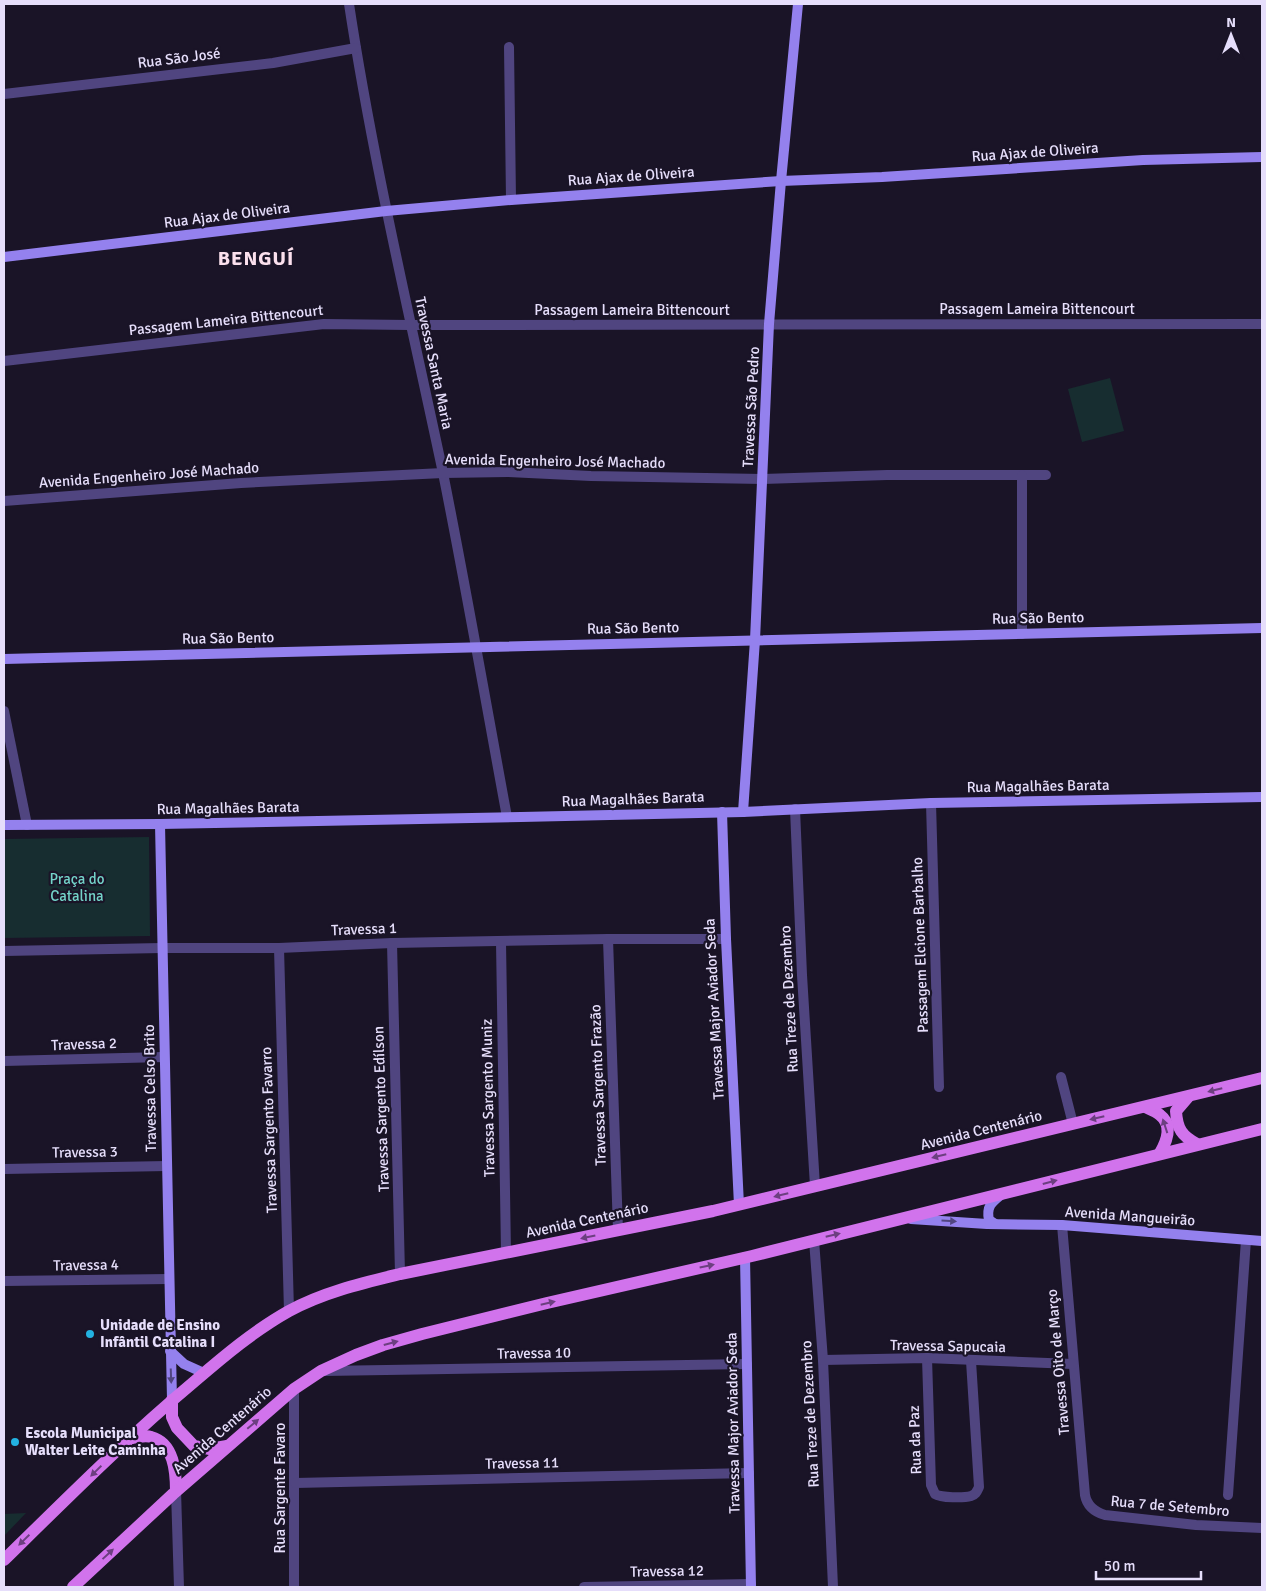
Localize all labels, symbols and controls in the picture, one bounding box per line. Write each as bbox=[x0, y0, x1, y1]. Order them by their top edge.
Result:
north arrow bbox=[1206, 10, 1256, 60]
text: N bbox=[1226, 14, 1236, 31]
street label: Rua São José bbox=[137, 44, 221, 72]
street label: Rua Ajax de Oliveira bbox=[971, 139, 1099, 165]
street label: Rua Ajax de Oliveira bbox=[567, 163, 695, 189]
street label: Rua Ajax de Oliveira bbox=[163, 198, 291, 232]
district label: BENGUÍ bbox=[218, 246, 294, 271]
street label: Travessa Santa Maria bbox=[411, 295, 457, 431]
street label: Passagem Lameira Bittencourt bbox=[939, 300, 1135, 318]
street label: Passagem Lameira Bittencourt bbox=[128, 301, 324, 339]
street label: Passagem Lameira Bittencourt bbox=[534, 301, 730, 319]
street label: Travessa São Pedro bbox=[739, 346, 763, 468]
street label: Avenida Engenheiro José Machado bbox=[445, 450, 666, 472]
street label: Avenida Engenheiro José Machado bbox=[38, 458, 260, 492]
street label: Rua São Bento bbox=[992, 608, 1085, 628]
street label: Rua São Bento bbox=[587, 618, 680, 638]
street label: Rua São Bento bbox=[182, 628, 275, 648]
street label: Rua Magalhães Barata bbox=[966, 776, 1110, 796]
street label: Rua Magalhães Barata bbox=[561, 788, 705, 810]
street label: Rua Magalhães Barata bbox=[156, 798, 300, 818]
street label: Passagem Elcione Barbalho bbox=[908, 857, 932, 1033]
park label: Praça do Catalina bbox=[50, 870, 105, 905]
street label: Travessa Major Aviador Seda bbox=[700, 918, 728, 1100]
street label: Travessa 1 bbox=[331, 919, 397, 939]
street label: Rua Treze de Dezembro bbox=[776, 925, 802, 1073]
street label: Travessa Sargento Frazão bbox=[586, 1004, 610, 1166]
street label: Travessa Sargento Muniz bbox=[478, 1019, 498, 1177]
street label: Travessa Celso Brito bbox=[140, 1024, 160, 1152]
street label: Travessa Sargento Edílson bbox=[369, 1026, 393, 1192]
street label: Travessa 2 bbox=[51, 1034, 117, 1054]
street label: Travessa Sargento Favarro bbox=[257, 1046, 281, 1213]
one-way arrow bbox=[1207, 1086, 1222, 1094]
street label: Avenida Centenário bbox=[918, 1106, 1044, 1154]
one-way arrow bbox=[1090, 1114, 1105, 1122]
one-way arrow bbox=[1160, 1118, 1168, 1133]
street label: Travessa 3 bbox=[52, 1142, 118, 1162]
one-way arrow bbox=[932, 1152, 947, 1160]
one-way arrow bbox=[1042, 1177, 1057, 1185]
one-way arrow bbox=[774, 1191, 789, 1199]
street label: Avenida Centenário bbox=[524, 1198, 650, 1242]
street label: Avenida Mangueirão bbox=[1064, 1202, 1196, 1230]
one-way arrow bbox=[941, 1217, 957, 1225]
one-way arrow bbox=[826, 1231, 841, 1239]
one-way arrow bbox=[580, 1233, 596, 1241]
street label: Travessa 4 bbox=[53, 1255, 119, 1275]
one-way arrow bbox=[699, 1262, 714, 1270]
street label: Travessa Oito de Março bbox=[1043, 1288, 1073, 1436]
one-way arrow bbox=[541, 1299, 556, 1307]
place label: Unidade de Ensino Infântil Catalina I bbox=[100, 1316, 220, 1351]
marker: Unidade de Ensino Infântil Catalina I bbox=[84, 1328, 96, 1340]
street label: Travessa Major Aviador Seda bbox=[722, 1332, 744, 1514]
street label: Travessa Sapucaia bbox=[890, 1336, 1006, 1356]
one-way arrow bbox=[383, 1339, 399, 1347]
street label: Rua Treze de Dezembro bbox=[797, 1340, 823, 1488]
street label: Travessa 10 bbox=[497, 1343, 571, 1363]
one-way arrow bbox=[167, 1368, 175, 1384]
street label: Avenida Centenário bbox=[169, 1382, 275, 1478]
street label: Rua da Paz bbox=[905, 1405, 925, 1475]
one-way arrow bbox=[246, 1419, 259, 1430]
street label: Rua Sargente Favaro bbox=[271, 1422, 289, 1553]
place label: Escola Municipal Walter Leite Caminha bbox=[25, 1424, 166, 1459]
marker: Escola Municipal Walter Leite Caminha bbox=[9, 1436, 21, 1448]
street label: Travessa 11 bbox=[485, 1453, 559, 1473]
one-way arrow bbox=[90, 1465, 102, 1477]
street label: Rua 7 de Setembro bbox=[1110, 1492, 1230, 1520]
one-way arrow bbox=[18, 1534, 30, 1546]
one-way arrow bbox=[102, 1548, 114, 1560]
scale bar bbox=[1096, 1548, 1201, 1580]
text: 50 m bbox=[1104, 1557, 1135, 1575]
street label: Travessa 12 bbox=[630, 1561, 704, 1581]

